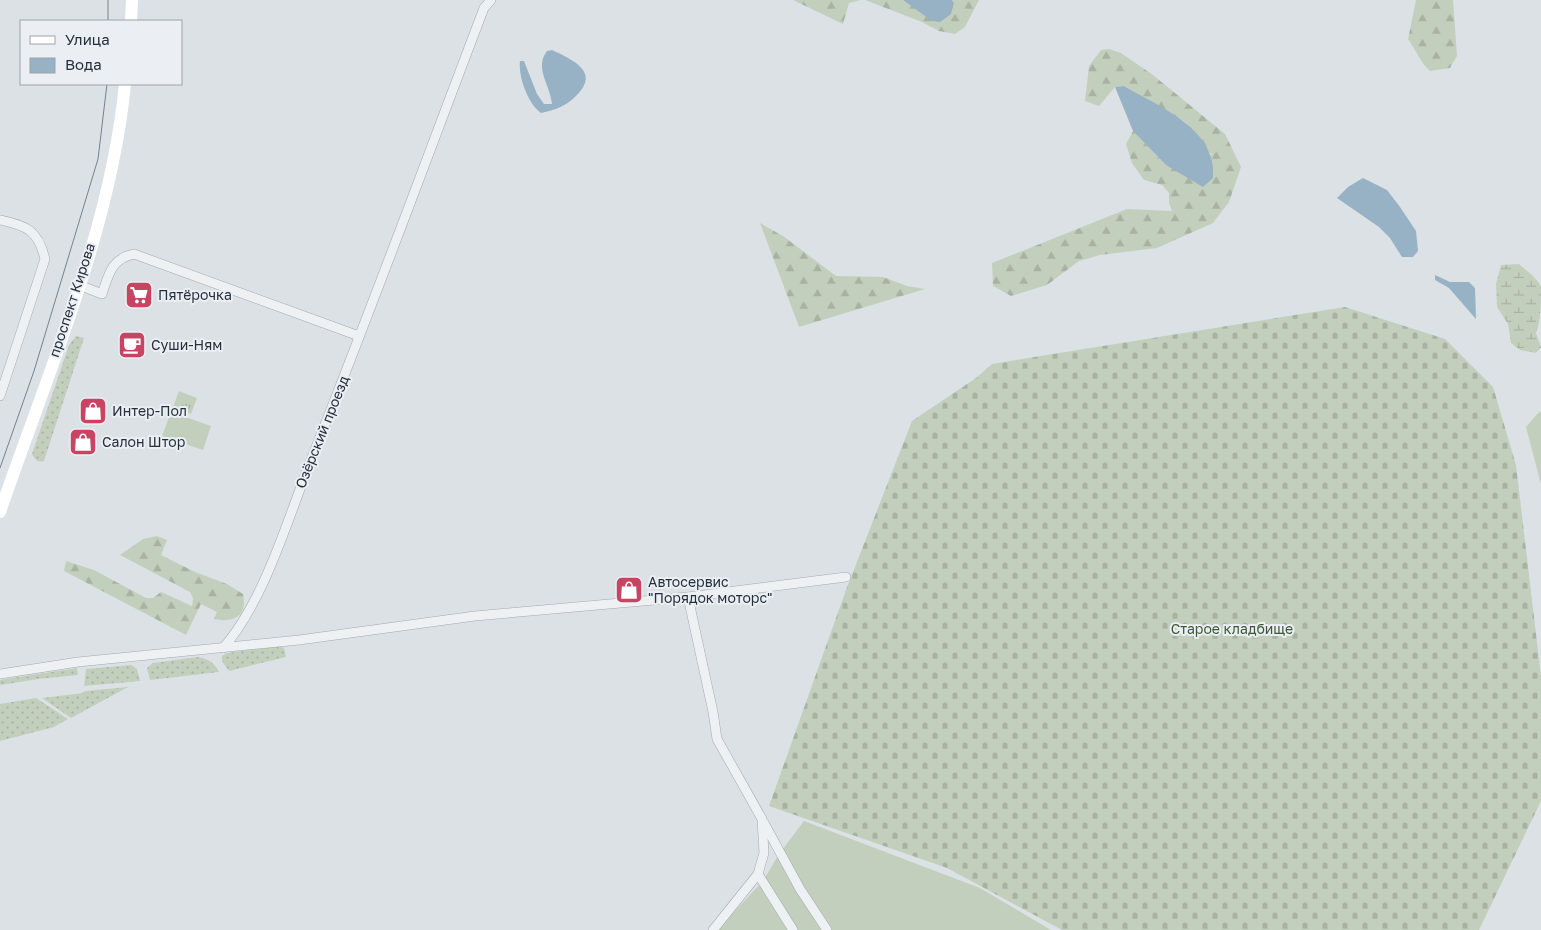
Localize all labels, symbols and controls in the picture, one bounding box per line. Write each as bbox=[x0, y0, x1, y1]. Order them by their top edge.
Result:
legend bbox=[20, 20, 182, 85]
text: Улица bbox=[65, 30, 110, 48]
text: Вода bbox=[65, 55, 102, 73]
street label: проспект Кирова bbox=[45, 241, 98, 359]
supermarket icon: Пятёрочка bbox=[124, 280, 154, 310]
place label: Пятёрочка bbox=[158, 286, 232, 303]
cafe icon: Суши-Ням bbox=[117, 330, 147, 360]
place label: Суши-Ням bbox=[151, 336, 222, 353]
street label: Озёрский проезд bbox=[291, 372, 352, 491]
shop icon: Интер-Пол bbox=[78, 396, 108, 426]
place label: Интер-Пол bbox=[112, 402, 187, 419]
shop icon: Салон Штор bbox=[68, 427, 98, 457]
place label: Салон Штор bbox=[102, 433, 185, 450]
place label: Автосервис "Порядок моторс" bbox=[648, 573, 772, 606]
shop icon: Автосервис "Порядок моторс" bbox=[614, 575, 644, 605]
park label: Старое кладбище bbox=[1171, 620, 1293, 637]

